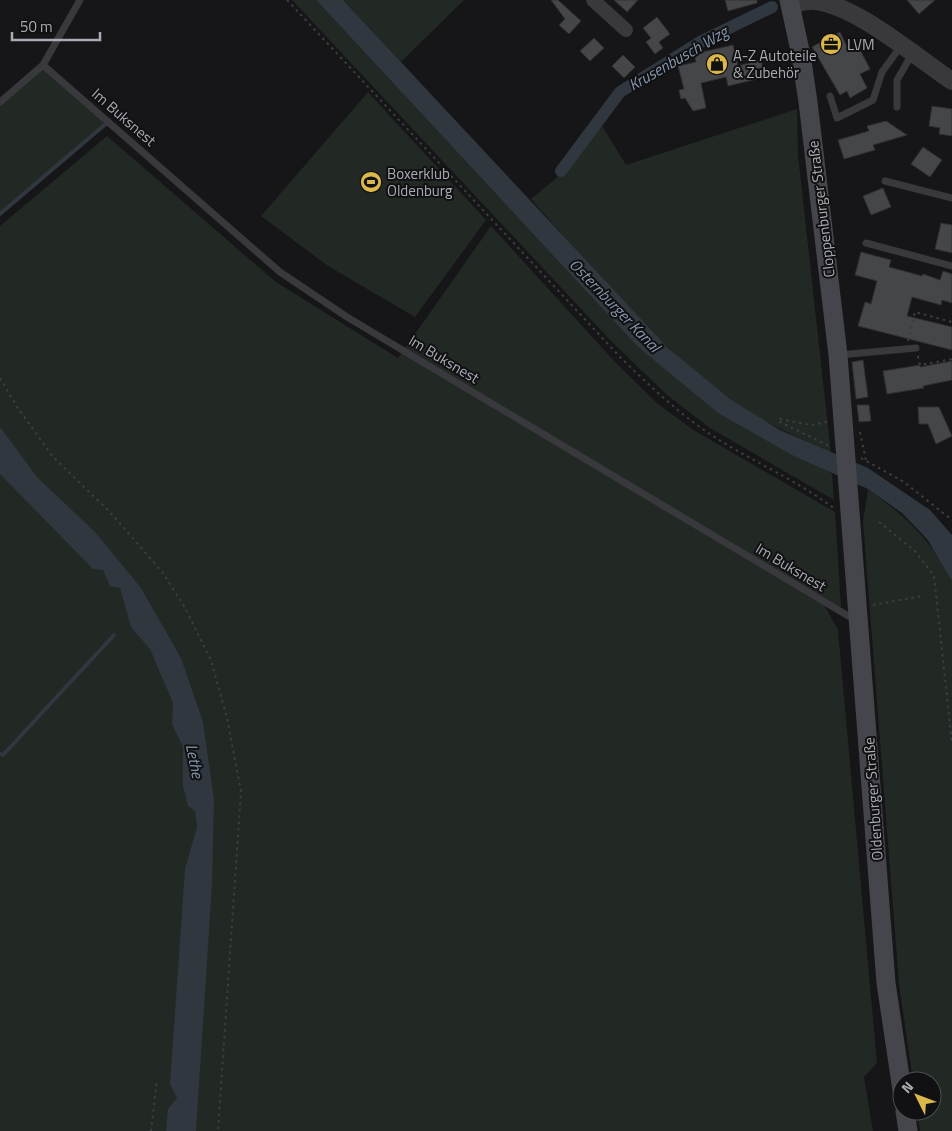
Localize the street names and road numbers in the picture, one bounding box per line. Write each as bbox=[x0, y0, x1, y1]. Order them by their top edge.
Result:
street label: Im Buksnest bbox=[87, 82, 162, 152]
street label: Cloppenburger Straße bbox=[801, 139, 841, 279]
street label: Im Buksnest bbox=[404, 329, 484, 390]
street label: Im Buksnest bbox=[751, 537, 831, 598]
street label: Oldenburger Straße bbox=[857, 736, 889, 862]

